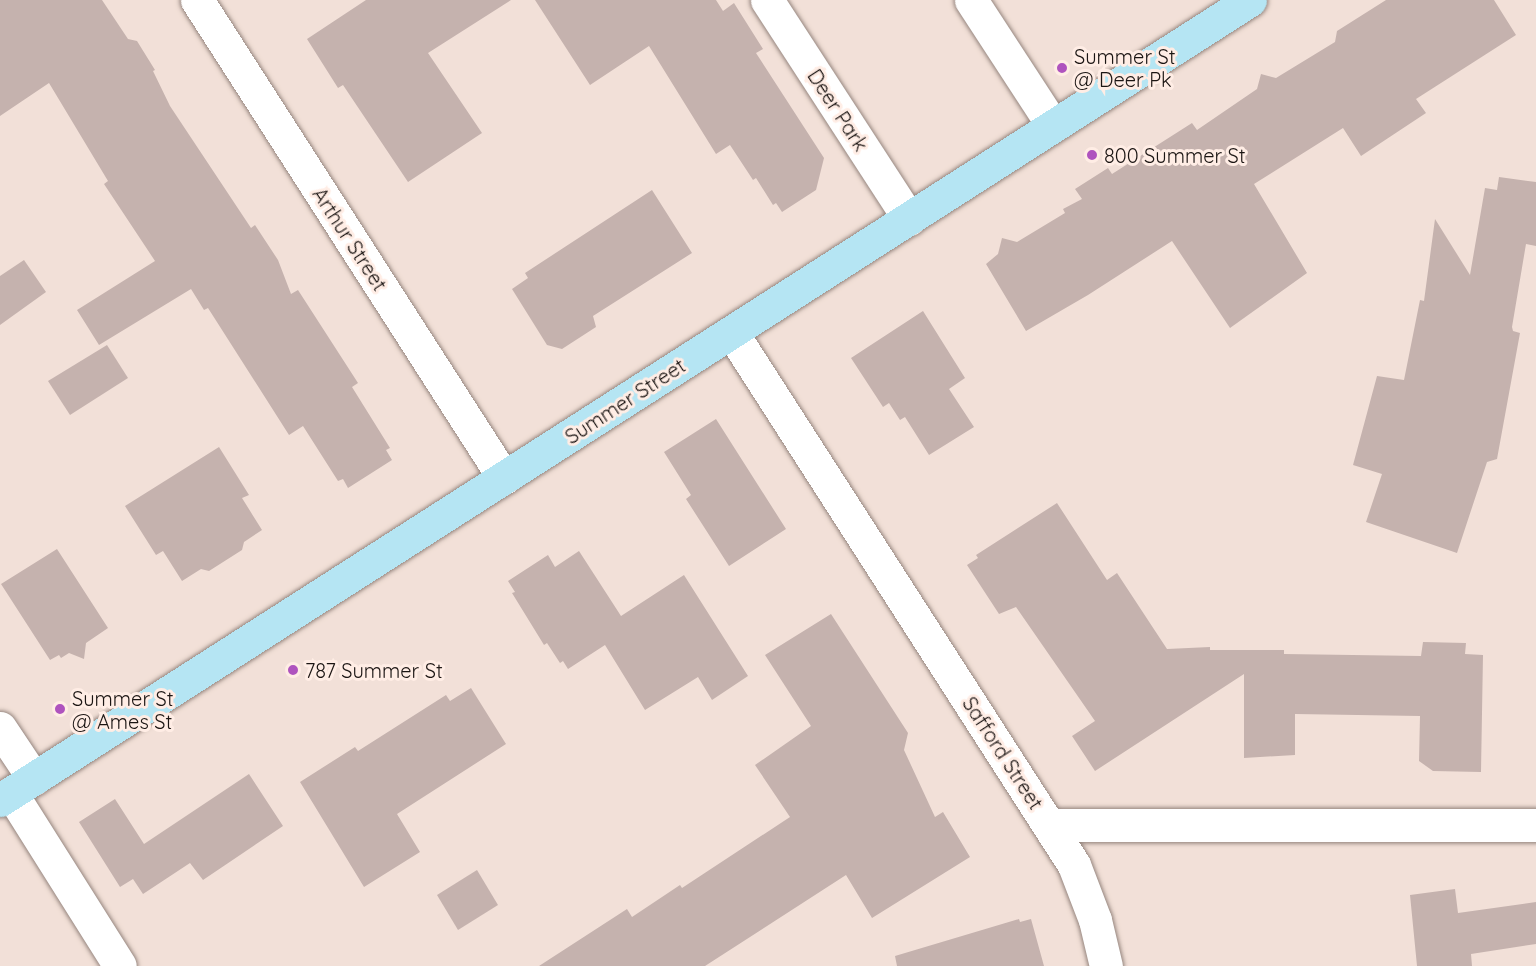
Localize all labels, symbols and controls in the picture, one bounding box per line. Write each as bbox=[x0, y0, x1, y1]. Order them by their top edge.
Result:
place label: Summer St @ Deer Pk bbox=[1074, 45, 1176, 92]
marker: Summer St @ Deer Pk bbox=[1055, 61, 1069, 75]
street label: Deer Park bbox=[803, 65, 873, 155]
place label: 800 Summer St bbox=[1104, 143, 1246, 167]
marker: 800 Summer St bbox=[1085, 148, 1099, 162]
street label: Arthur Street bbox=[308, 183, 392, 295]
street label: Summer Street bbox=[561, 353, 689, 449]
place label: 787 Summer St bbox=[305, 658, 443, 682]
marker: 787 Summer St bbox=[286, 663, 300, 677]
place label: Summer St @ Ames St bbox=[72, 686, 174, 733]
street label: Safford Street bbox=[958, 692, 1048, 814]
marker: Summer St @ Ames St bbox=[53, 702, 67, 716]

